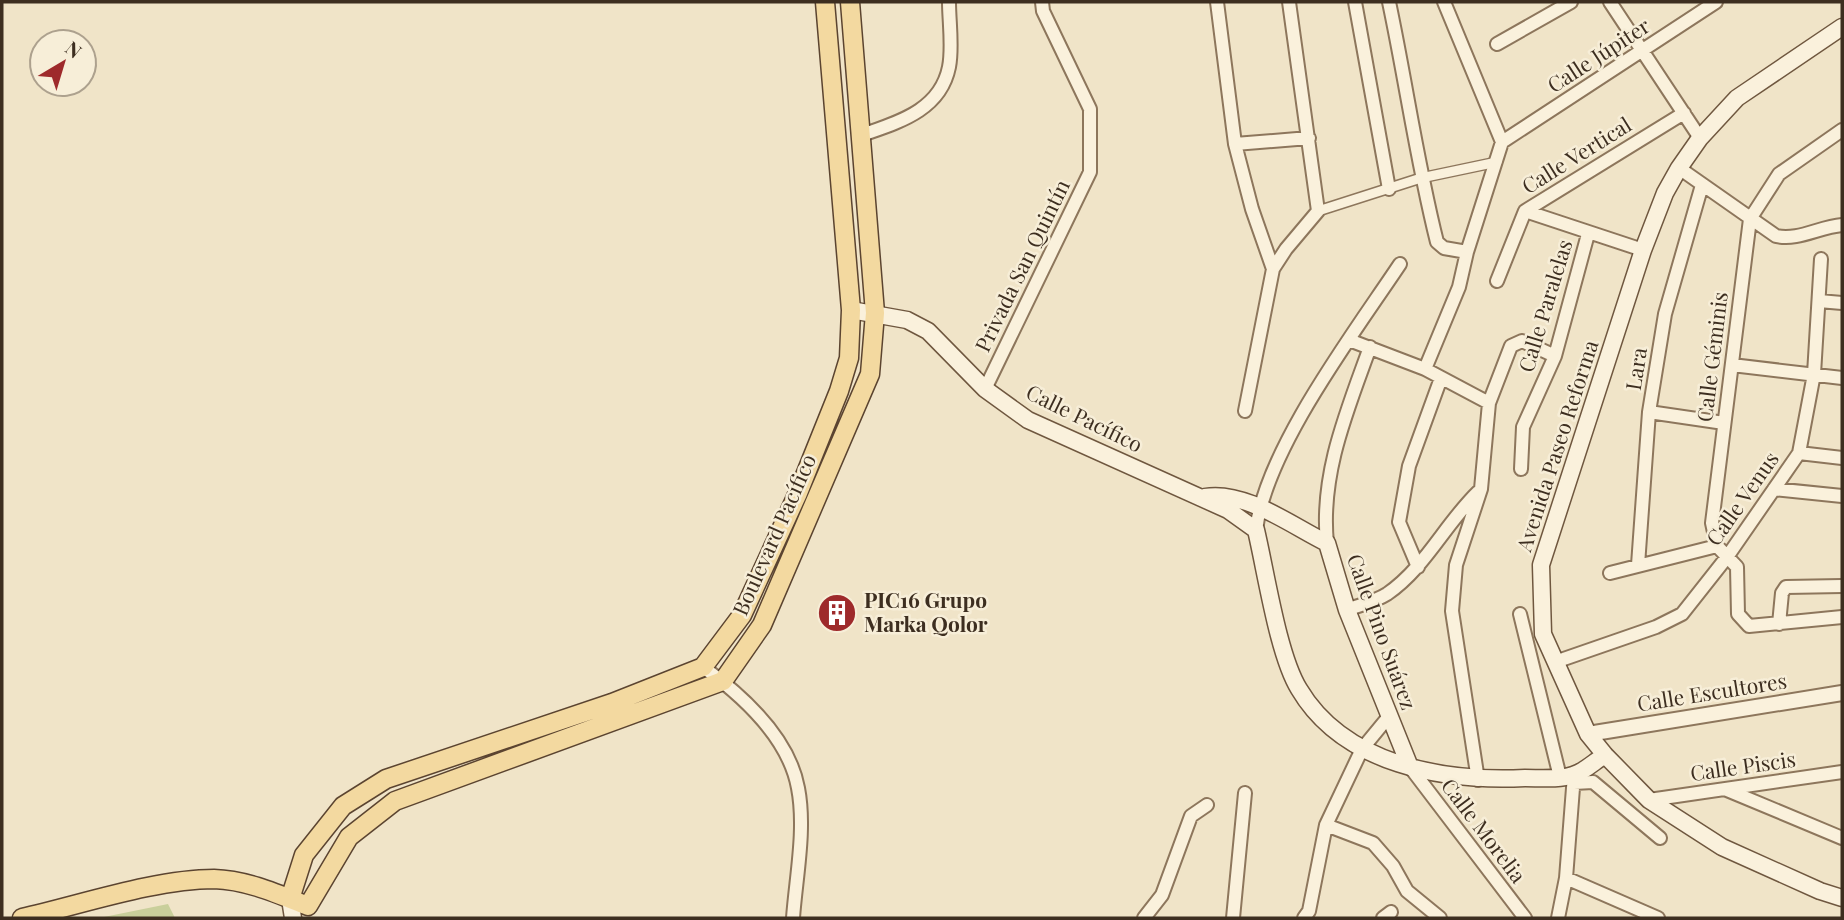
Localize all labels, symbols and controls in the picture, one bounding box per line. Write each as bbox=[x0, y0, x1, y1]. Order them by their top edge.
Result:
street label: Calle Júpiter bbox=[1541, 10, 1655, 98]
north arrow bbox=[28, 28, 98, 98]
text: N bbox=[61, 34, 88, 63]
street label: Calle Vertical bbox=[1516, 110, 1636, 199]
street label: Privada San Quintín bbox=[967, 174, 1075, 356]
street label: Calle Paralelas bbox=[1511, 236, 1578, 375]
street label: Calle Géminis bbox=[1689, 290, 1733, 423]
street label: Avenida Paseo Reforma bbox=[1508, 336, 1604, 555]
street label: Lara bbox=[1618, 345, 1652, 392]
street label: Calle Pacífico bbox=[1022, 377, 1148, 457]
street label: Calle Venus bbox=[1699, 445, 1784, 550]
street label: Boulevard Pacífico bbox=[725, 449, 821, 619]
street label: Calle Pino Suárez bbox=[1342, 550, 1424, 713]
place label: PIC16 Grupo Marka Qolor bbox=[864, 585, 988, 637]
building icon: PIC16 Grupo Marka Qolor bbox=[816, 592, 858, 634]
street label: Calle Escultores bbox=[1635, 665, 1788, 717]
street label: Calle Piscis bbox=[1688, 744, 1797, 786]
street label: Calle Morelia bbox=[1436, 772, 1533, 888]

